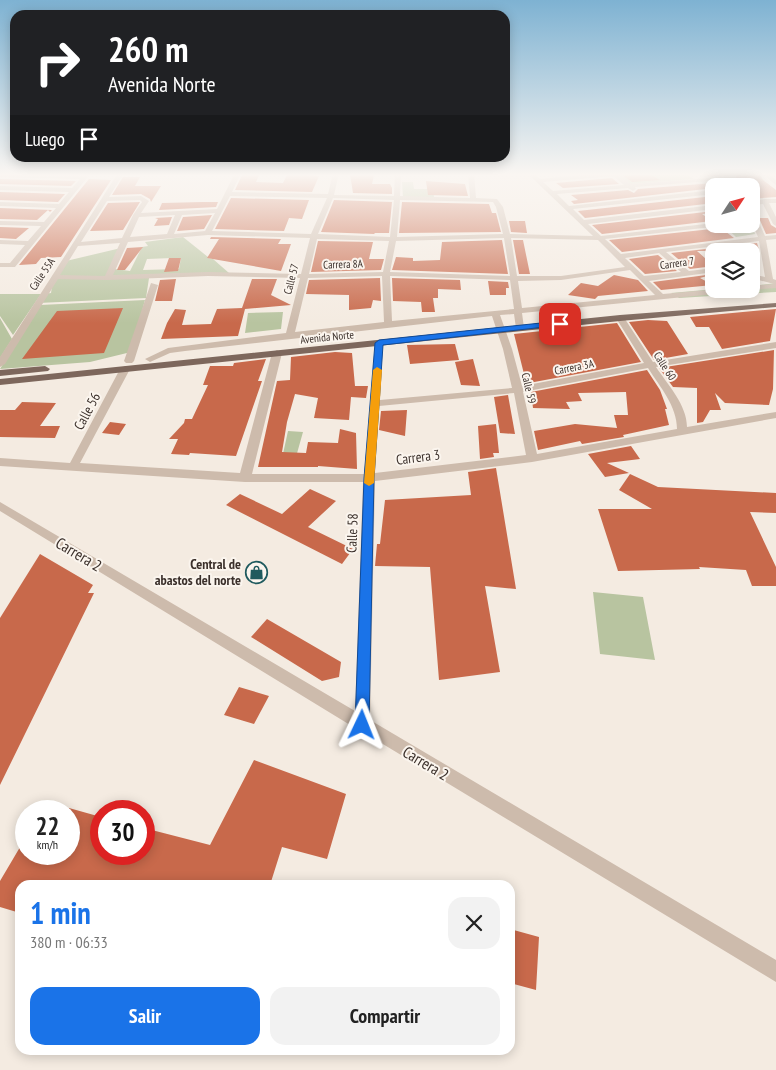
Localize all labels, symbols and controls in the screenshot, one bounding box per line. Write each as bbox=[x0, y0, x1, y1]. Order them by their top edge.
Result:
text: 260 m bbox=[108, 26, 189, 72]
icon: right bbox=[25, 30, 90, 95]
text: Avenida Norte bbox=[108, 70, 216, 98]
icon: arrive bbox=[75, 125, 103, 153]
text: Luego bbox=[25, 127, 65, 151]
north arrow bbox=[705, 178, 760, 232]
map controls bbox=[705, 178, 760, 298]
button: layers bbox=[705, 243, 760, 298]
street label: Calle 55A bbox=[26, 254, 58, 293]
street label: Carrera 7 bbox=[659, 254, 695, 272]
street label: Carrera 8A bbox=[323, 256, 364, 272]
street label: Calle 57 bbox=[280, 262, 302, 296]
pin bbox=[539, 303, 581, 345]
icon: arrive bbox=[546, 310, 574, 338]
street label: Avenida Norte bbox=[300, 327, 355, 347]
street label: Calle 60 bbox=[651, 349, 679, 383]
street label: Carrera 3A bbox=[553, 356, 596, 378]
street label: Calle 59 bbox=[519, 371, 539, 405]
street label: Calle 56 bbox=[70, 389, 104, 433]
street label: Carrera 3 bbox=[395, 445, 441, 469]
street label: Calle 58 bbox=[342, 513, 362, 553]
street label: Carrera 2 bbox=[52, 532, 106, 576]
place label: Central de abastos del norte bbox=[155, 555, 241, 589]
shop icon: Central de abastos del norte bbox=[245, 560, 269, 584]
position arrow bbox=[335, 698, 387, 750]
street label: Carrera 2 bbox=[399, 741, 453, 785]
speed limit sign: 30 bbox=[90, 800, 155, 865]
text: 22 bbox=[36, 810, 59, 842]
text: km/h bbox=[37, 837, 58, 852]
text: 1 min bbox=[30, 893, 91, 932]
button: close bbox=[448, 897, 500, 949]
text: 380 m · 06:33 bbox=[30, 932, 108, 952]
button: Salir bbox=[30, 987, 260, 1045]
button: Compartir bbox=[270, 987, 500, 1045]

